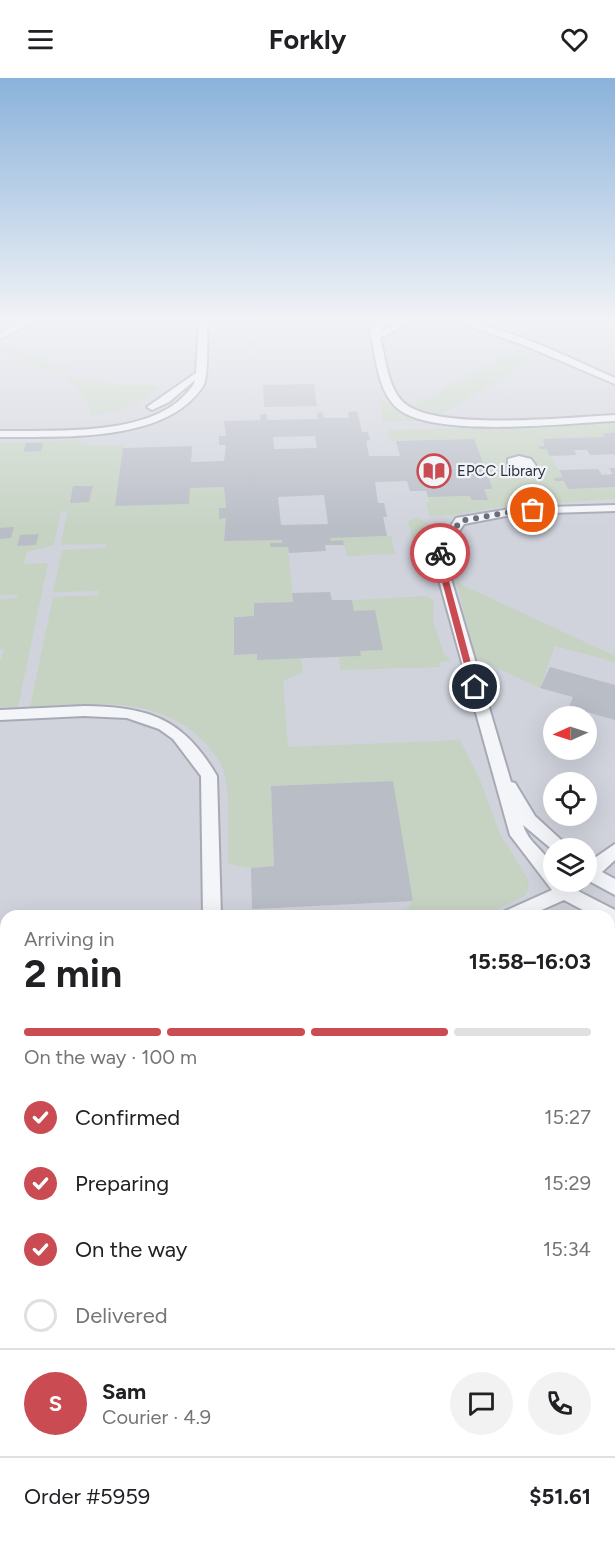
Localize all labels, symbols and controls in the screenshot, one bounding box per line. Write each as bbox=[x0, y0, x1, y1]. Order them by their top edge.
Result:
icon: menu bbox=[24, 23, 57, 56]
text: Forkly bbox=[269, 23, 346, 56]
icon: heart bbox=[558, 23, 591, 56]
library icon: EPCC Library bbox=[416, 453, 452, 489]
place label: EPCC Library bbox=[457, 462, 546, 480]
pin bbox=[507, 484, 558, 535]
icon: bag bbox=[516, 493, 549, 526]
courier bbox=[410, 523, 470, 583]
icon: bike bbox=[424, 537, 457, 570]
pin bbox=[449, 661, 500, 712]
icon: home bbox=[458, 670, 491, 703]
north arrow bbox=[543, 706, 597, 760]
map controls bbox=[543, 706, 597, 892]
button: locate bbox=[543, 772, 597, 826]
button: layers bbox=[543, 838, 597, 892]
text: Arriving in bbox=[24, 927, 114, 951]
text: 15:58–16:03 bbox=[469, 948, 591, 975]
text: 2 min bbox=[24, 950, 122, 997]
text: On the way · 100 m bbox=[24, 1045, 197, 1069]
icon: check bbox=[24, 1101, 57, 1134]
text: Confirmed bbox=[75, 1104, 180, 1131]
text: 15:27 bbox=[544, 1105, 591, 1129]
icon: check bbox=[24, 1167, 57, 1200]
text: Preparing bbox=[75, 1170, 169, 1197]
text: 15:29 bbox=[544, 1171, 591, 1195]
icon: check bbox=[24, 1233, 57, 1266]
text: On the way bbox=[75, 1236, 187, 1263]
text: 15:34 bbox=[543, 1237, 591, 1261]
text: Delivered bbox=[75, 1302, 168, 1329]
button: chat bbox=[450, 1372, 513, 1435]
button: phone bbox=[528, 1372, 591, 1435]
text: Sam bbox=[102, 1378, 146, 1405]
text: S bbox=[49, 1390, 62, 1417]
text: Courier · 4.9 bbox=[102, 1405, 211, 1429]
text: Order #5959 bbox=[24, 1483, 150, 1510]
text: $51.61 bbox=[529, 1483, 591, 1510]

